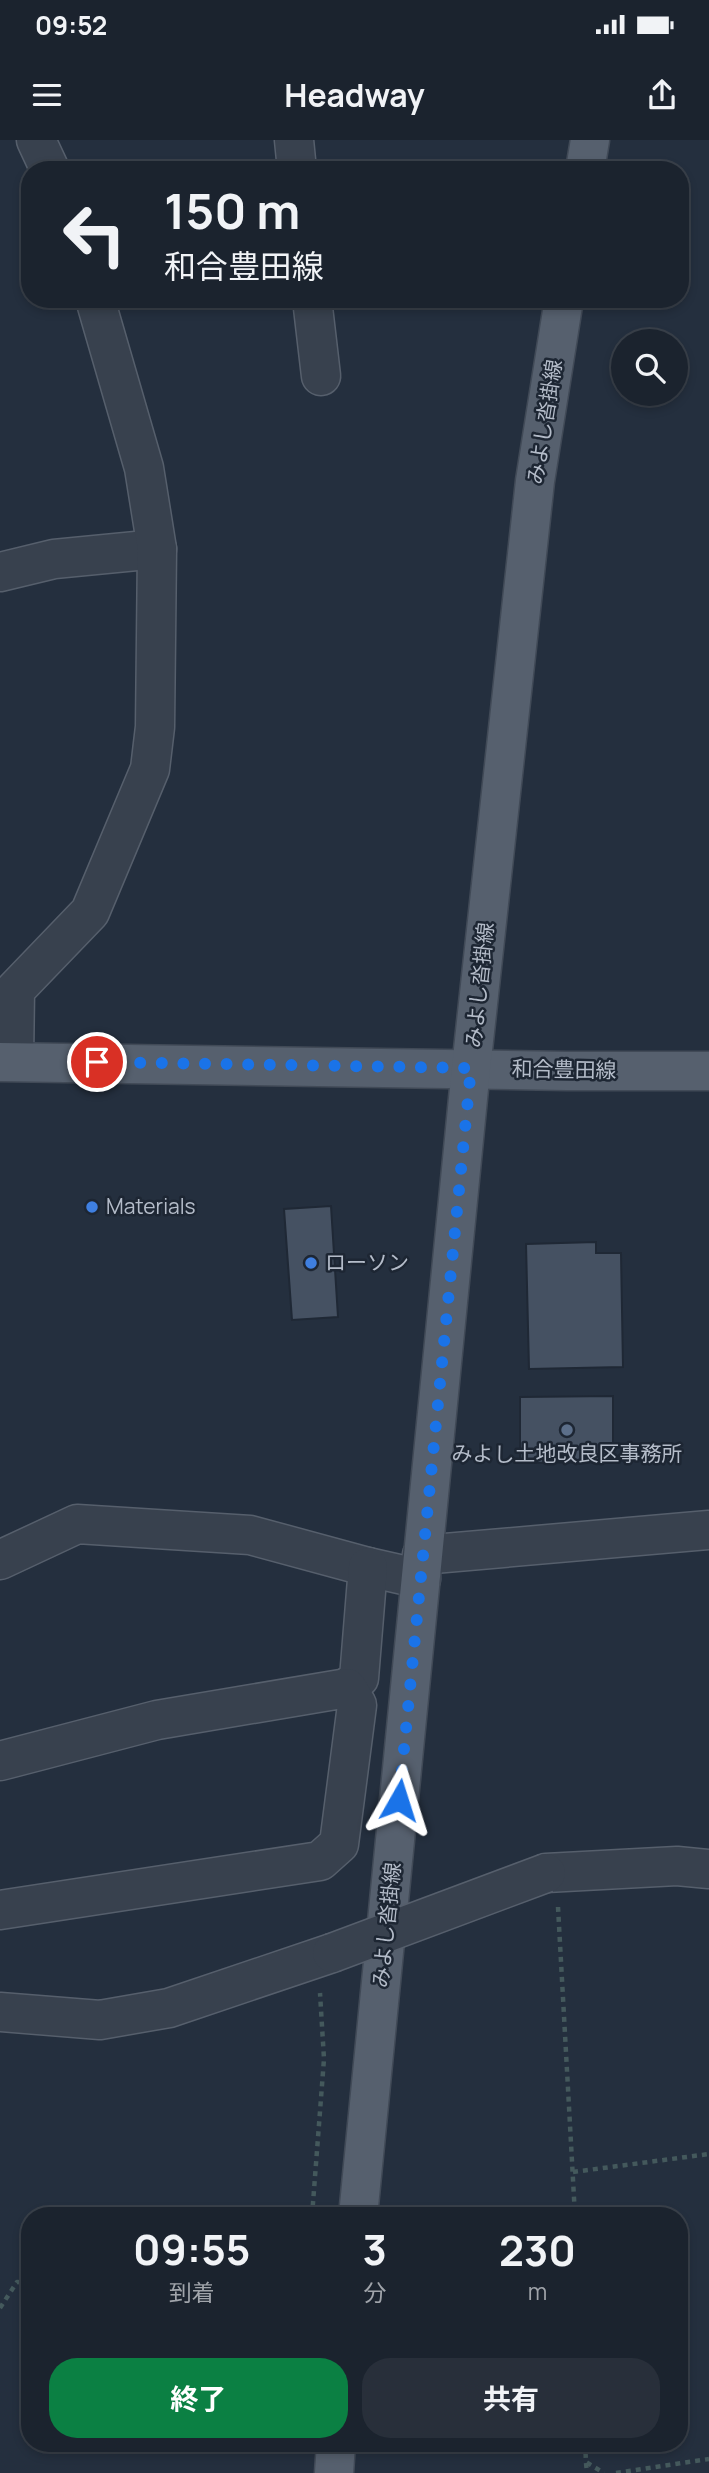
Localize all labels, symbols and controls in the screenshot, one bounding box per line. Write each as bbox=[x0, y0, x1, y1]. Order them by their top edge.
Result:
text: 09:52 bbox=[35, 7, 107, 43]
text: Headway bbox=[284, 73, 425, 117]
icon: menu bbox=[28, 76, 66, 114]
icon: share bbox=[643, 76, 681, 114]
text: 150 m bbox=[164, 177, 300, 244]
icon: left bbox=[49, 189, 140, 280]
text: 和合豊田線 bbox=[164, 244, 324, 288]
map controls bbox=[611, 329, 688, 406]
button: search bbox=[611, 329, 688, 406]
street label: みよし沓掛線 bbox=[520, 357, 568, 486]
street label: みよし沓掛線 bbox=[458, 921, 500, 1049]
pin bbox=[67, 1032, 127, 1092]
icon: arrive bbox=[78, 1043, 116, 1081]
street label: 和合豊田線 bbox=[511, 1054, 617, 1084]
place label: Materials bbox=[106, 1192, 196, 1220]
marker: Materials bbox=[84, 1199, 100, 1215]
place label: ローソン bbox=[325, 1248, 409, 1276]
marker: ローソン bbox=[303, 1255, 319, 1271]
marker: みよし土地改良区事務所 bbox=[559, 1422, 575, 1438]
place label: みよし土地改良区事務所 bbox=[452, 1439, 683, 1467]
position arrow bbox=[362, 1763, 436, 1837]
street label: みよし沓掛線 bbox=[365, 1861, 407, 1989]
text: 09:55 bbox=[133, 2220, 250, 2278]
text: 3 bbox=[362, 2220, 387, 2278]
text: 230 bbox=[499, 2221, 576, 2279]
text: m bbox=[528, 2275, 547, 2307]
text: 到着 bbox=[169, 2276, 215, 2308]
text: 分 bbox=[363, 2276, 386, 2308]
button: 終了 bbox=[49, 2358, 348, 2438]
button: 共有 bbox=[362, 2358, 660, 2438]

